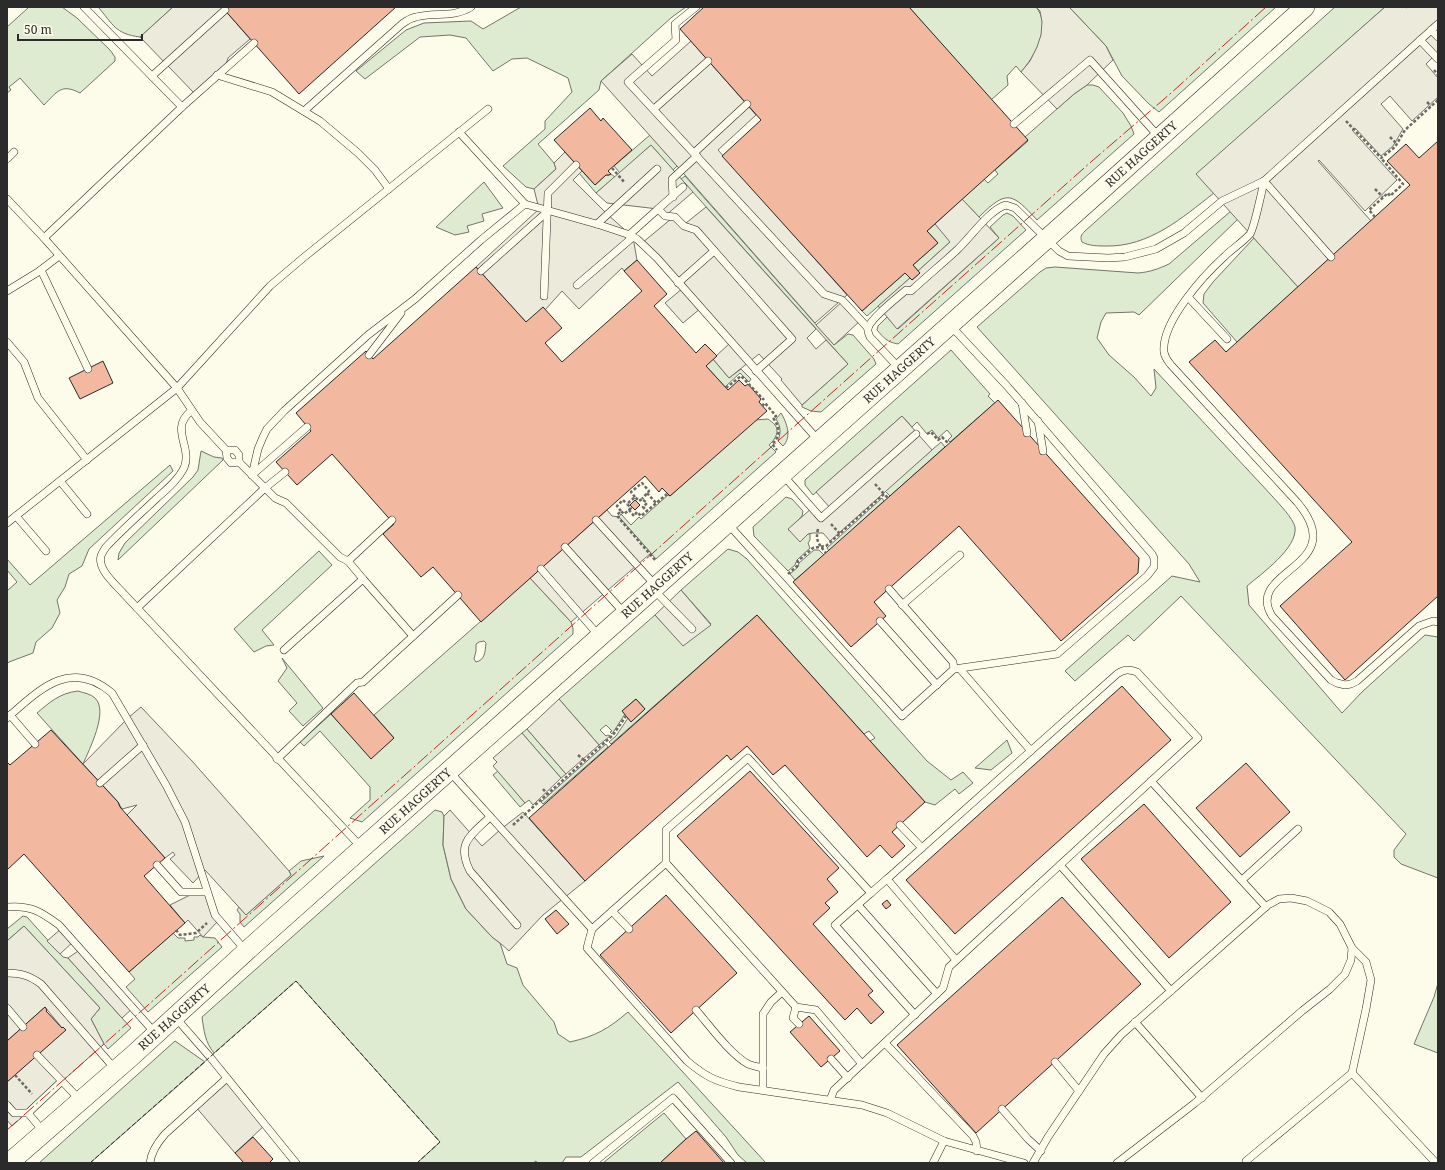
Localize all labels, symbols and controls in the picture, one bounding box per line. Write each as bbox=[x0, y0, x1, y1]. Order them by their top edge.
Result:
scale bar bbox=[18, 16, 142, 42]
text: 50 m bbox=[24, 21, 52, 38]
street label: RUE HAGGERTY bbox=[1101, 117, 1181, 191]
street label: RUE HAGGERTY bbox=[859, 333, 939, 407]
street label: RUE HAGGERTY bbox=[617, 548, 697, 622]
street label: RUE HAGGERTY bbox=[375, 764, 455, 838]
street label: RUE HAGGERTY bbox=[134, 980, 214, 1054]

